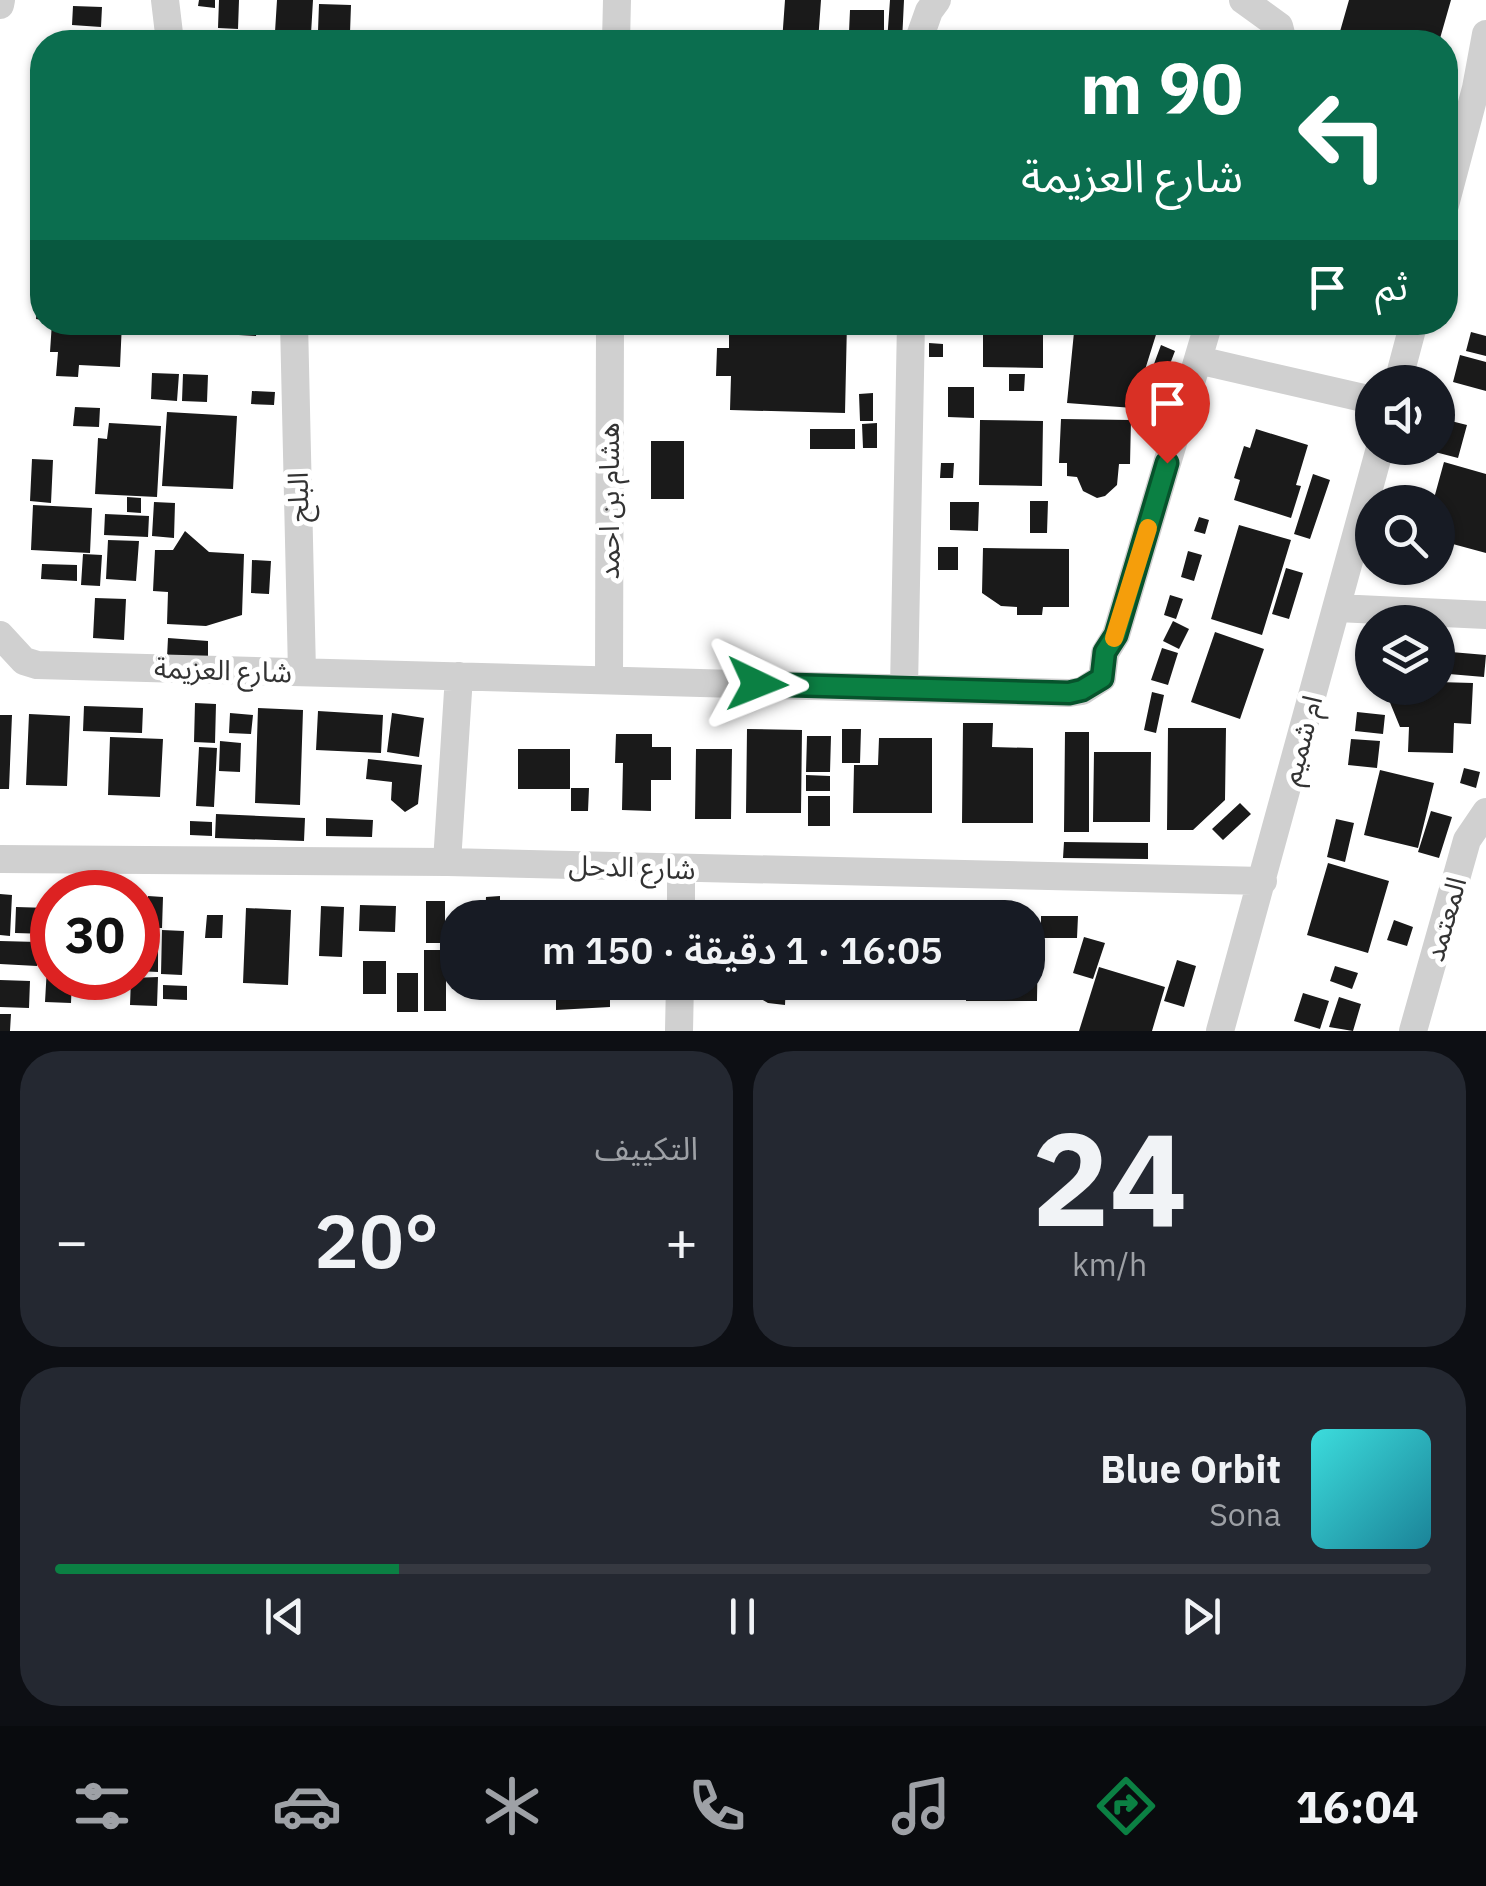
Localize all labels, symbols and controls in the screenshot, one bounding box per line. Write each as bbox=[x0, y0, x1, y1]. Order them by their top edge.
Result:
text: 90 m bbox=[1080, 42, 1243, 133]
icon: left bbox=[1278, 70, 1408, 200]
text: شارع العزيمة bbox=[1021, 146, 1243, 204]
icon: arrive bbox=[1300, 260, 1355, 315]
text: ثم bbox=[1375, 261, 1408, 310]
pin bbox=[1125, 361, 1210, 464]
map controls bbox=[1355, 365, 1455, 705]
button: sound bbox=[1355, 365, 1455, 465]
icon: arrive bbox=[1140, 376, 1195, 431]
street label: هشام بن احمد bbox=[590, 423, 630, 580]
street label: البلح bbox=[279, 472, 319, 522]
button: search bbox=[1355, 485, 1455, 585]
button: layers bbox=[1355, 605, 1455, 705]
position arrow bbox=[705, 632, 809, 736]
street label: شارع العزيمة bbox=[153, 649, 293, 693]
street label: ام شميم bbox=[1271, 691, 1334, 790]
street label: شارع الدحل bbox=[568, 846, 696, 890]
speed limit sign: 30 bbox=[30, 870, 160, 1000]
street label: المعتمد bbox=[1415, 872, 1474, 965]
text: 16:05 · 1 دقيقة · 150 m bbox=[542, 925, 943, 974]
text: 24 bbox=[1032, 1093, 1188, 1262]
text: التكييف bbox=[595, 1127, 698, 1169]
text: 20° bbox=[314, 1191, 439, 1289]
text: − bbox=[55, 1205, 88, 1276]
text: + bbox=[665, 1205, 698, 1276]
text: km/h bbox=[1072, 1243, 1147, 1285]
text: Blue Orbit bbox=[1100, 1444, 1281, 1493]
text: Sona bbox=[1209, 1493, 1281, 1535]
icon: previous bbox=[257, 1589, 312, 1644]
icon: pause bbox=[715, 1589, 770, 1644]
icon: next bbox=[1174, 1589, 1229, 1644]
icon: filters bbox=[67, 1771, 137, 1841]
icon: car bbox=[272, 1771, 342, 1841]
icon: climate bbox=[477, 1771, 547, 1841]
icon: phone bbox=[682, 1771, 752, 1841]
icon: music bbox=[886, 1771, 956, 1841]
icon: directions bbox=[1091, 1771, 1161, 1841]
text: 16:04 bbox=[1296, 1777, 1419, 1835]

